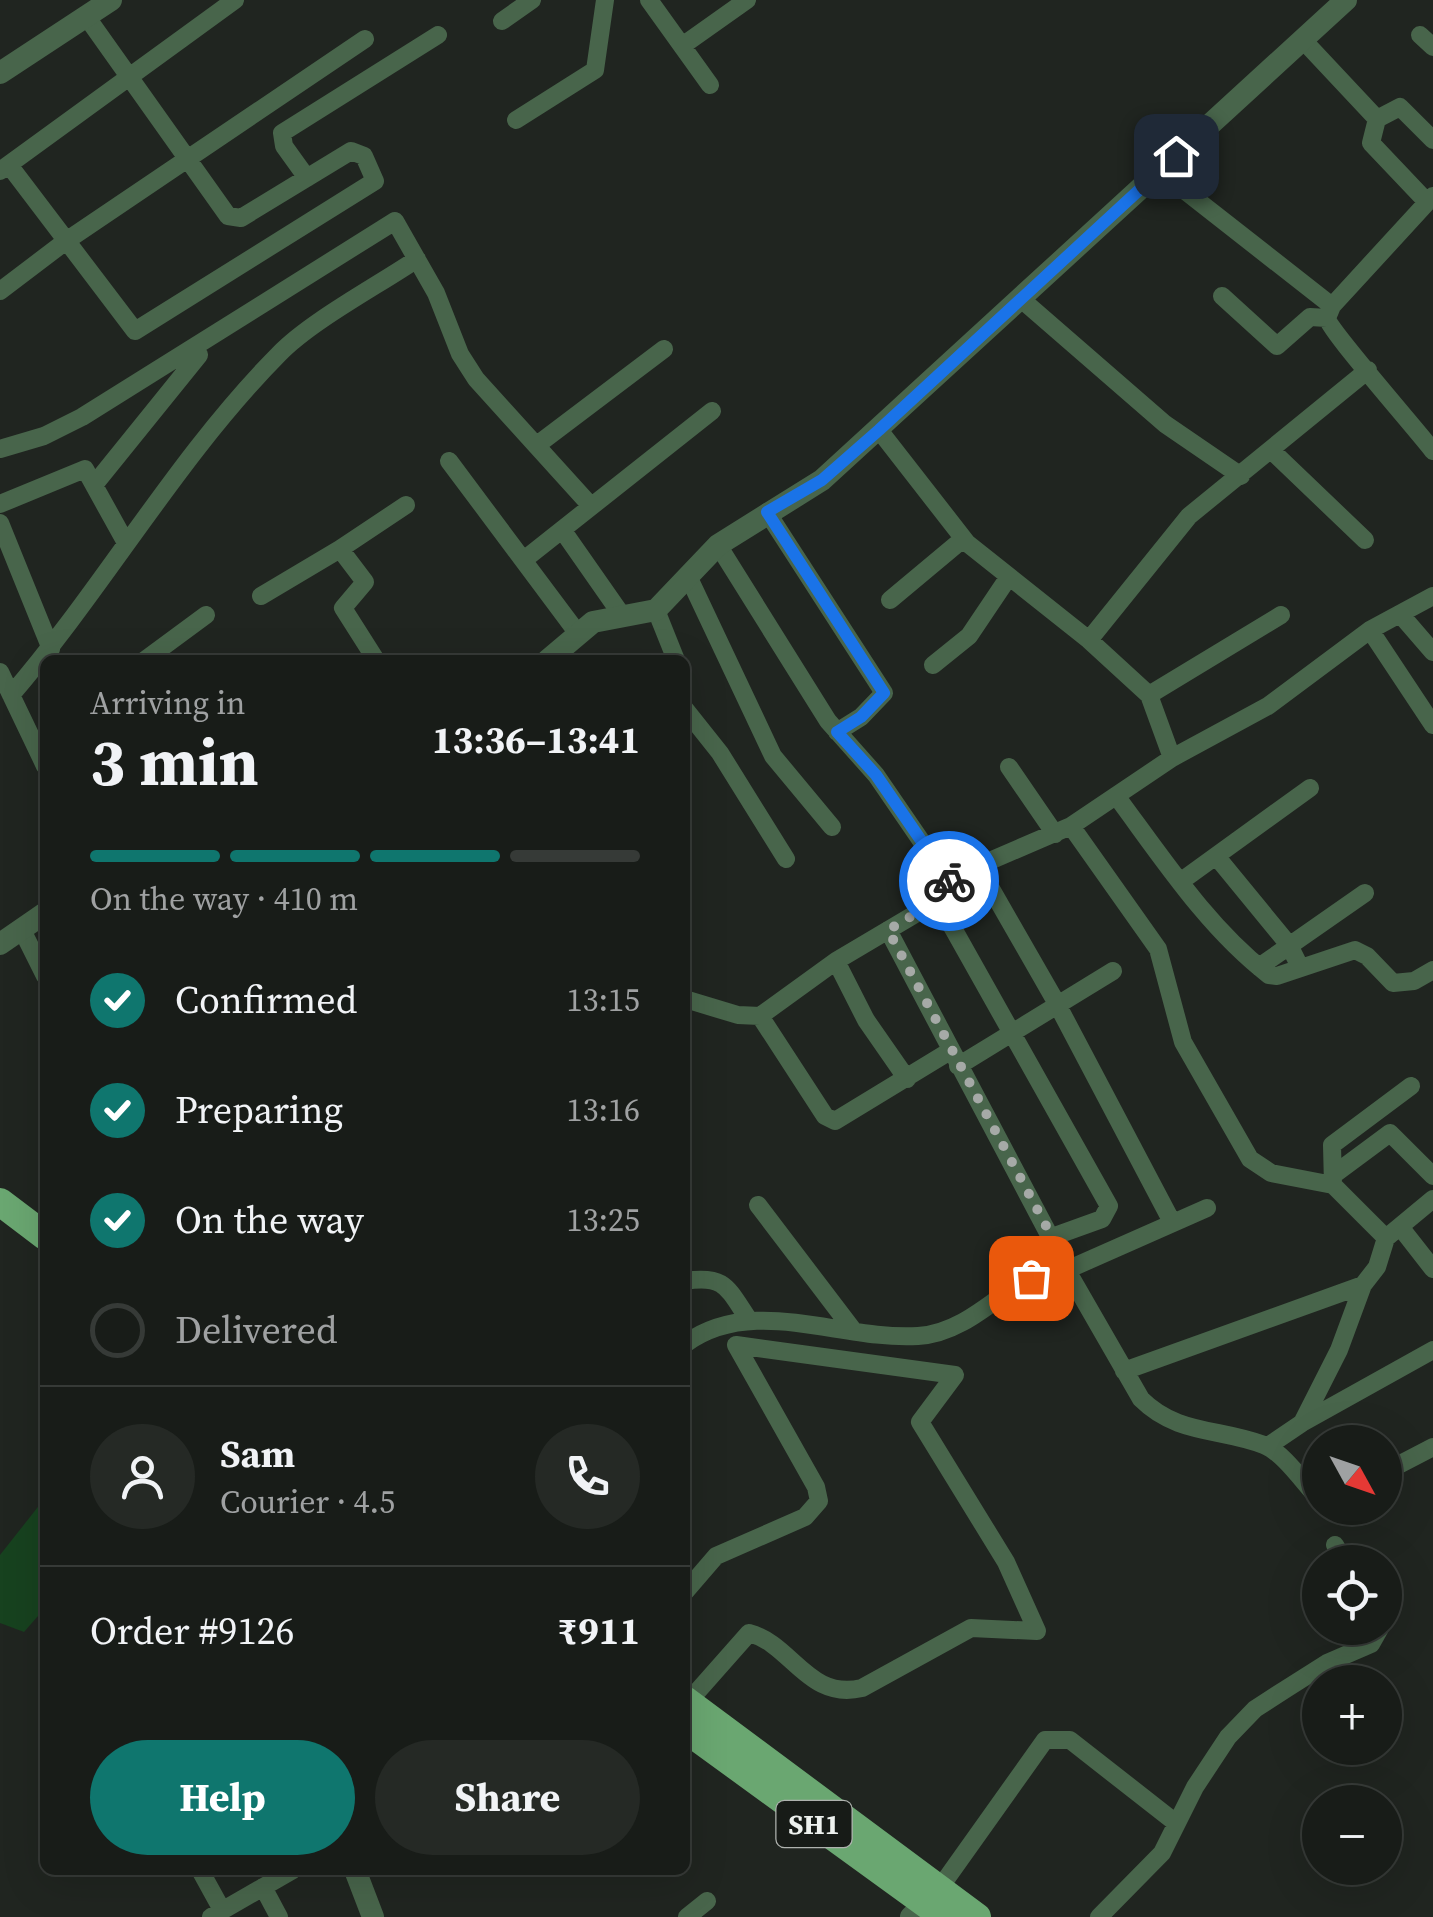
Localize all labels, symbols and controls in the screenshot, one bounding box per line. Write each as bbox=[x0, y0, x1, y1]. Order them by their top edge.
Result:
pin bbox=[1134, 114, 1219, 199]
icon: home bbox=[1149, 129, 1204, 184]
text: Arriving in bbox=[90, 681, 245, 725]
text: 13:36–13:41 bbox=[432, 714, 640, 766]
text: 3 min bbox=[90, 718, 259, 807]
courier bbox=[899, 831, 999, 931]
icon: bike bbox=[922, 854, 977, 909]
text: On the way · 410 m bbox=[90, 877, 358, 921]
icon: check bbox=[90, 973, 145, 1028]
text: Confirmed bbox=[175, 974, 357, 1026]
text: 13:15 bbox=[566, 978, 640, 1022]
icon: check bbox=[90, 1083, 145, 1138]
text: Preparing bbox=[175, 1084, 343, 1136]
text: 13:16 bbox=[566, 1088, 640, 1132]
icon: check bbox=[90, 1193, 145, 1248]
text: On the way bbox=[175, 1194, 364, 1246]
text: 13:25 bbox=[566, 1198, 640, 1242]
pin bbox=[989, 1236, 1074, 1321]
icon: bag bbox=[1004, 1251, 1059, 1306]
text: Delivered bbox=[175, 1304, 338, 1356]
button: person bbox=[90, 1424, 195, 1529]
button: phone bbox=[535, 1424, 640, 1529]
north arrow bbox=[1302, 1425, 1402, 1525]
map controls bbox=[1302, 1425, 1402, 1885]
text: Sam bbox=[220, 1428, 295, 1480]
text: Courier · 4.5 bbox=[220, 1480, 395, 1524]
button: locate bbox=[1302, 1545, 1402, 1645]
text: Order #9126 bbox=[90, 1605, 294, 1657]
text: ₹911 bbox=[558, 1605, 640, 1657]
button: + bbox=[1302, 1665, 1402, 1765]
button: Help bbox=[90, 1740, 355, 1855]
button: Share bbox=[375, 1740, 640, 1855]
button: − bbox=[1302, 1785, 1402, 1885]
road number: SH1 bbox=[776, 1801, 852, 1847]

